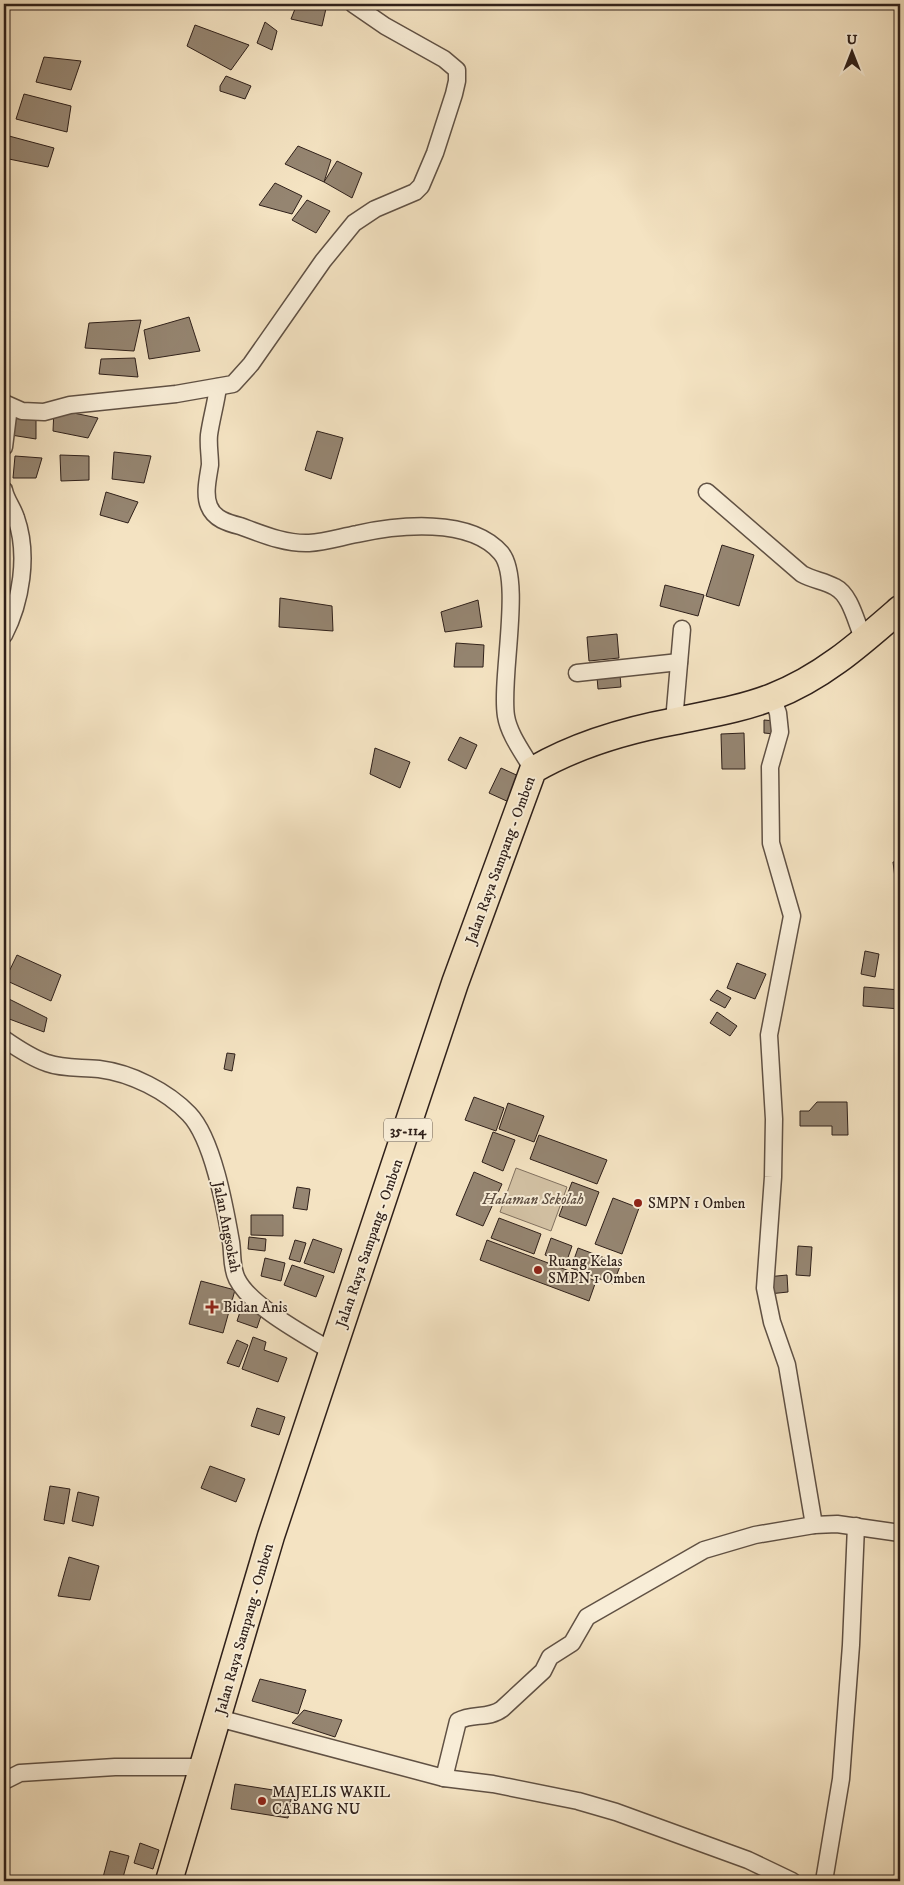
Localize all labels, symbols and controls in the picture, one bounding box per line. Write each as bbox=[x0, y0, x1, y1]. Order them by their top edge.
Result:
north arrow bbox=[826, 28, 876, 78]
text: U bbox=[847, 31, 858, 49]
street label: Jalan Raya Sampang - Omben bbox=[461, 774, 540, 948]
road number: 35-114 bbox=[384, 1118, 432, 1142]
street label: Jalan Raya Sampang - Omben bbox=[331, 1156, 407, 1332]
street label: Jalan Angsokah bbox=[208, 1178, 245, 1274]
park label: Halaman Sekolah bbox=[481, 1190, 584, 1209]
place label: SMPN 1 Omben bbox=[648, 1194, 746, 1213]
marker: SMPN 1 Omben bbox=[632, 1197, 644, 1209]
place label: Ruang Kelas SMPN 1 Omben bbox=[548, 1252, 646, 1288]
marker: Ruang Kelas SMPN 1 Omben bbox=[532, 1264, 544, 1276]
place label: Bidan Anis bbox=[223, 1298, 287, 1317]
marker: Bidan Anis bbox=[205, 1300, 219, 1314]
street label: Jalan Raya Sampang - Omben bbox=[210, 1541, 278, 1719]
place label: MAJELIS WAKIL CABANG NU bbox=[272, 1783, 390, 1819]
marker: MAJELIS WAKIL CABANG NU bbox=[256, 1795, 268, 1807]

